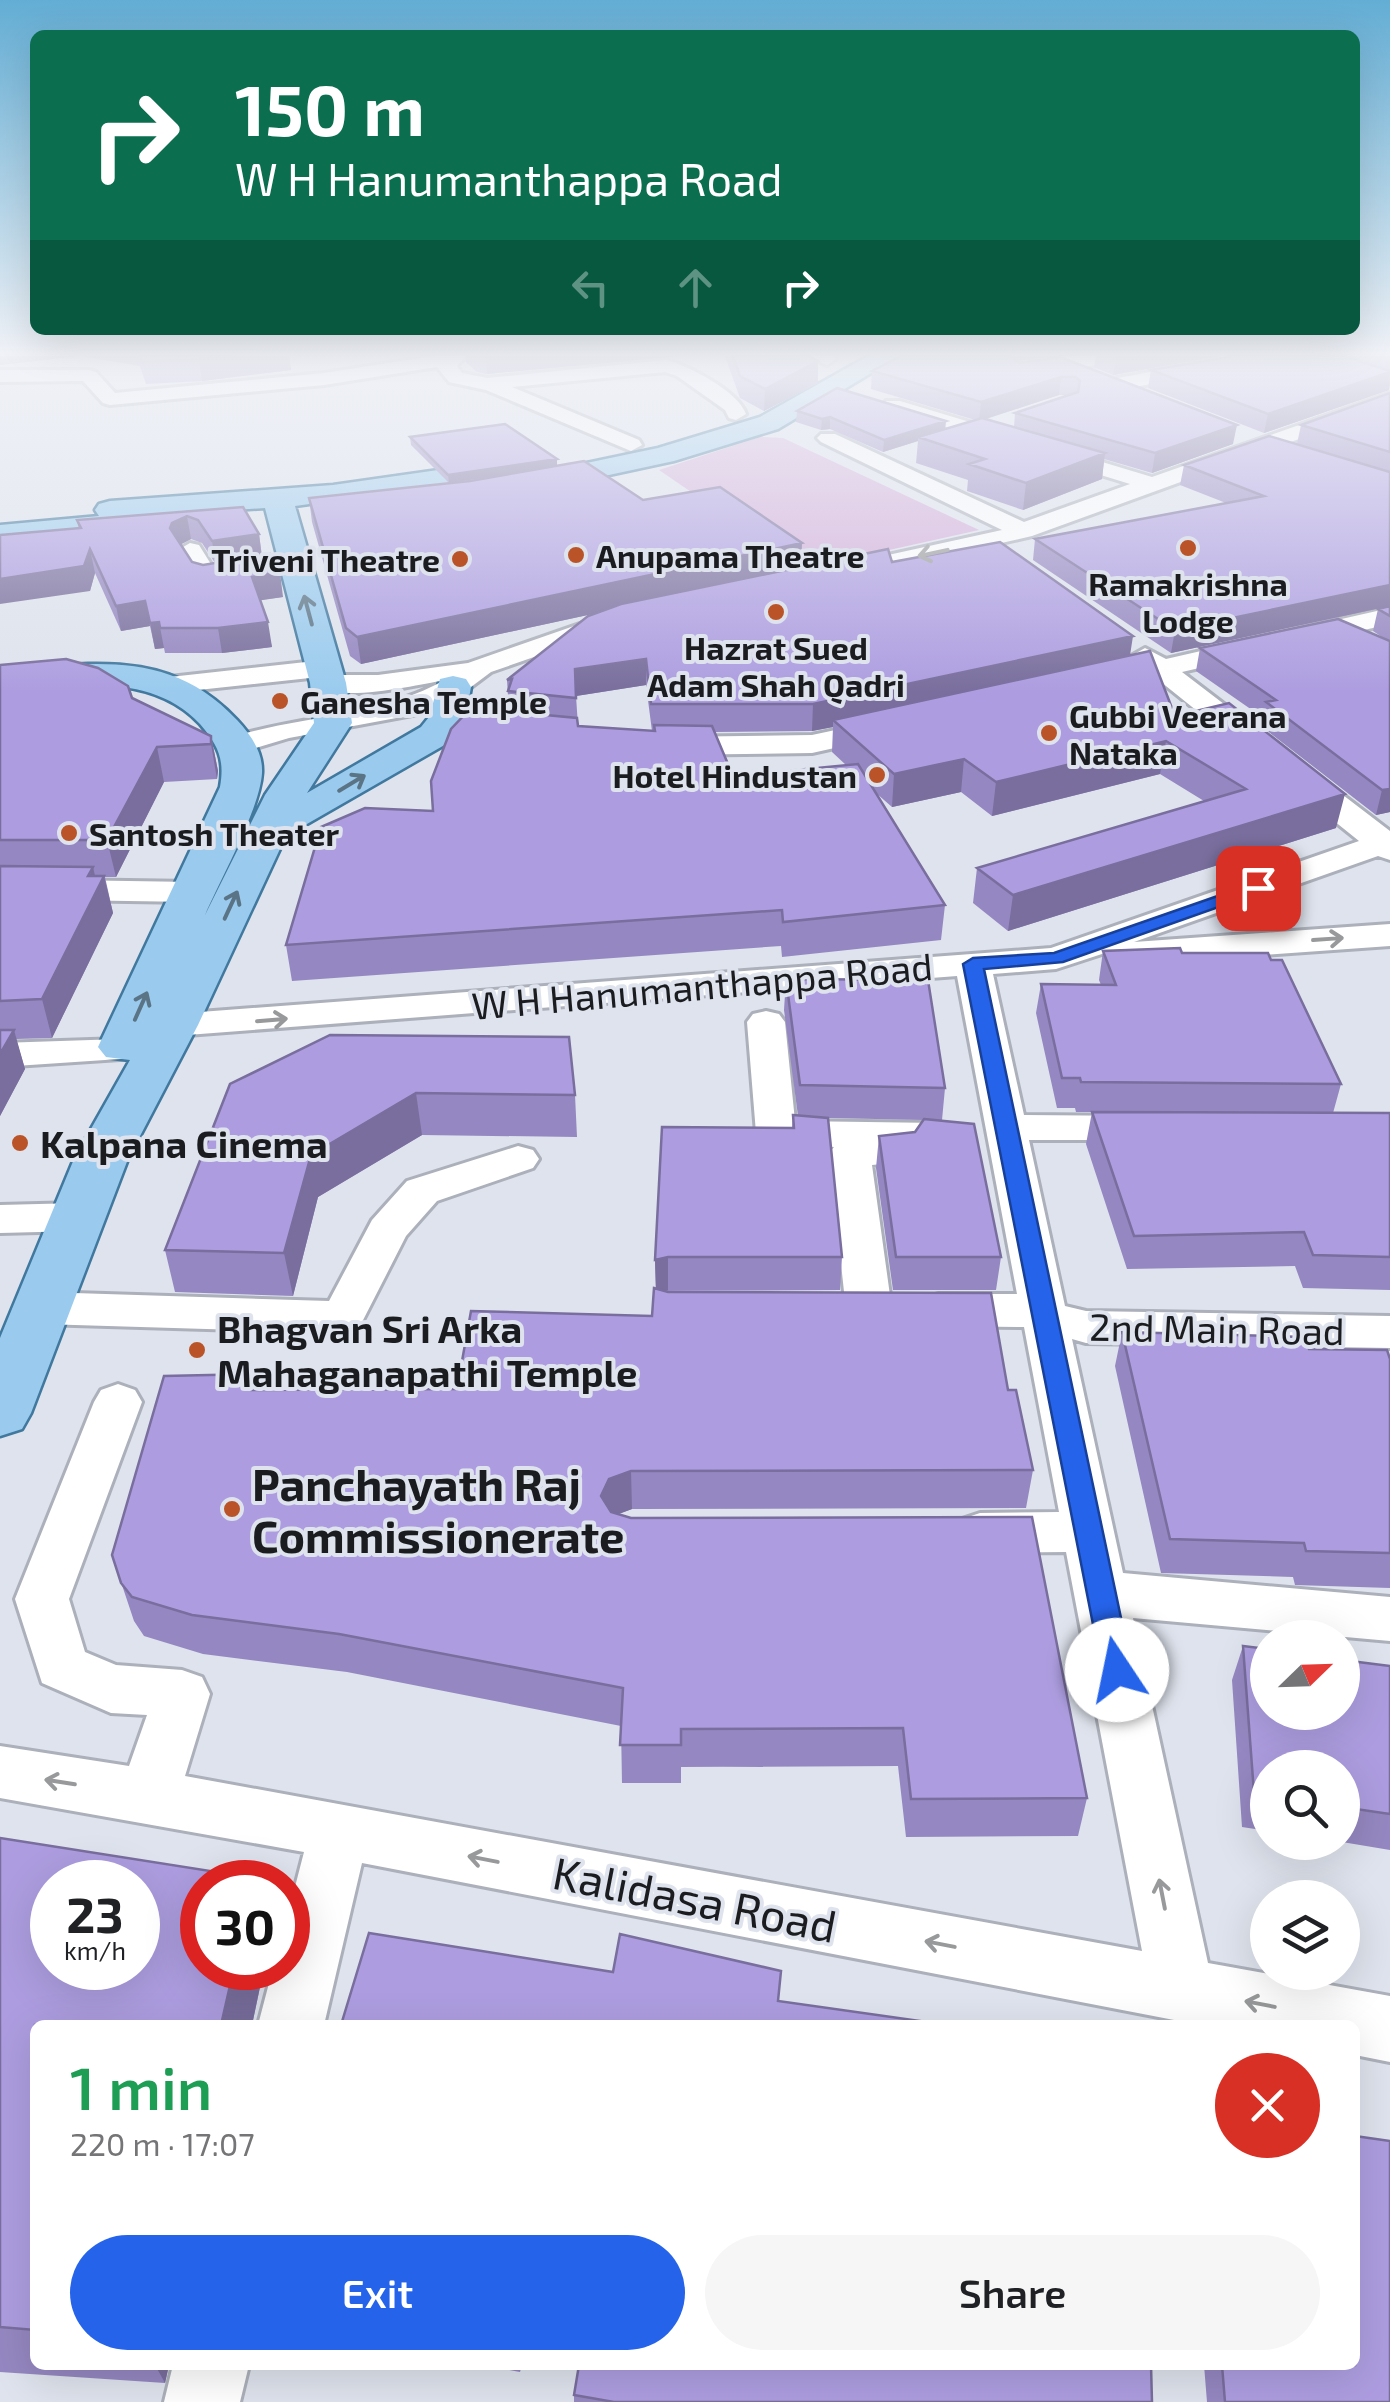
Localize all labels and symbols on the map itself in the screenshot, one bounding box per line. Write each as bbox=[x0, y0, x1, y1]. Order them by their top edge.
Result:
place label: Anupama Theatre bbox=[596, 536, 865, 574]
marker: Ramakrishna Lodge bbox=[1177, 537, 1199, 559]
place label: Triveni Theatre bbox=[211, 540, 440, 578]
marker: Anupama Theatre bbox=[565, 544, 587, 566]
one-way arrow bbox=[918, 545, 950, 564]
marker: Triveni Theatre bbox=[449, 548, 471, 570]
place label: Ramakrishna Lodge bbox=[1088, 564, 1288, 639]
one-way arrow bbox=[297, 595, 316, 626]
marker: Hazrat Sued Adam Shah Qadri bbox=[765, 601, 787, 623]
place label: Hazrat Sued Adam Shah Qadri bbox=[647, 628, 905, 705]
place label: Ganesha Temple bbox=[300, 682, 547, 720]
marker: Ganesha Temple bbox=[269, 690, 291, 712]
place label: Gubbi Veerana Nataka bbox=[1069, 696, 1286, 771]
marker: Gubbi Veerana Nataka bbox=[1038, 722, 1060, 744]
place label: Hotel Hindustan bbox=[612, 756, 857, 794]
marker: Hotel Hindustan bbox=[866, 764, 888, 786]
one-way arrow bbox=[337, 773, 366, 794]
place label: Santosh Theater bbox=[89, 814, 340, 852]
marker: Santosh Theater bbox=[58, 822, 80, 844]
pin bbox=[1216, 846, 1301, 931]
one-way arrow bbox=[222, 891, 241, 921]
one-way arrow bbox=[1312, 930, 1344, 949]
street label: W H Hanumanthappa Road bbox=[470, 942, 934, 1028]
one-way arrow bbox=[133, 991, 151, 1022]
one-way arrow bbox=[255, 1010, 287, 1029]
place label: Kalpana Cinema bbox=[40, 1120, 328, 1166]
marker: Kalpana Cinema bbox=[9, 1132, 31, 1154]
street label: 2nd Main Road bbox=[1089, 1303, 1345, 1353]
place label: Bhagvan Sri Arka Mahaganapathi Temple bbox=[217, 1305, 637, 1395]
marker: Bhagvan Sri Arka Mahaganapathi Temple bbox=[186, 1339, 208, 1361]
place label: Panchayath Raj Commissionerate bbox=[252, 1456, 624, 1562]
marker: Panchayath Raj Commissionerate bbox=[221, 1498, 243, 1520]
position arrow bbox=[1065, 1618, 1169, 1722]
north arrow bbox=[1250, 1620, 1360, 1730]
one-way arrow bbox=[45, 1772, 77, 1790]
street label: Kalidasa Road bbox=[549, 1844, 841, 1952]
one-way arrow bbox=[468, 1848, 500, 1867]
speed limit sign: 30 bbox=[180, 1860, 310, 1990]
one-way arrow bbox=[1152, 1879, 1171, 1911]
one-way arrow bbox=[925, 1934, 957, 1953]
one-way arrow bbox=[1245, 1994, 1277, 2013]

